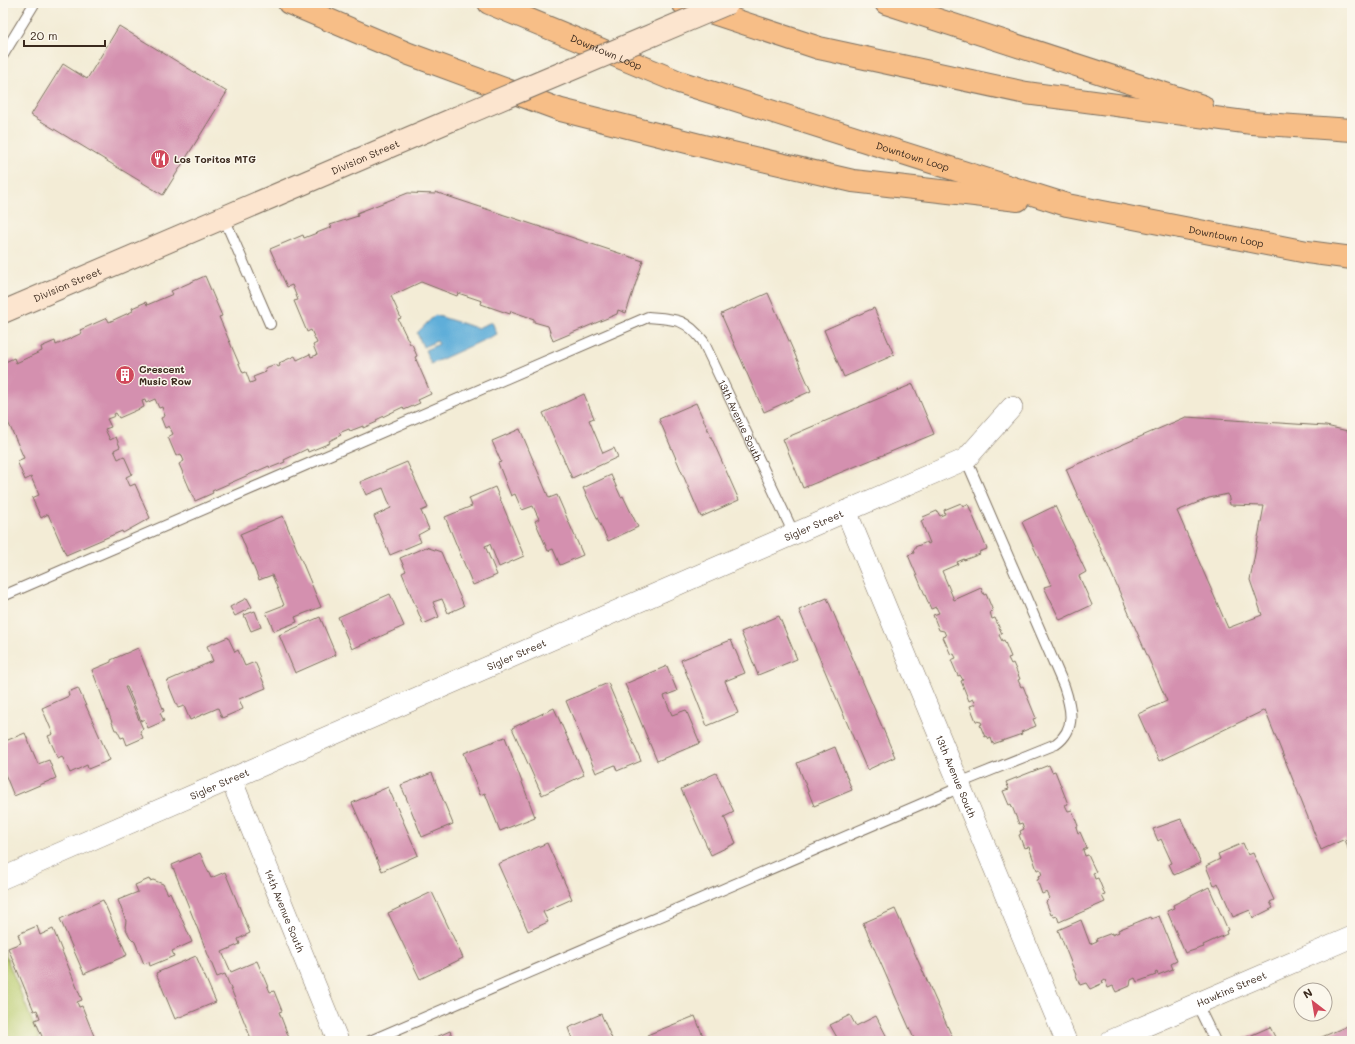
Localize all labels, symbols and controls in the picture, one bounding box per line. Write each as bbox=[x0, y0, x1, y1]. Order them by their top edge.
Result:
scale bar bbox=[24, 22, 105, 48]
text: 20 m bbox=[30, 27, 58, 43]
street label: Downtown Loop bbox=[568, 31, 644, 73]
street label: Division Street bbox=[329, 136, 401, 178]
street label: Downtown Loop bbox=[874, 138, 951, 174]
restaurant icon: Los Toritos MTG bbox=[149, 148, 171, 170]
place label: Los Toritos MTG bbox=[174, 152, 256, 166]
street label: Downtown Loop bbox=[1187, 222, 1265, 250]
street label: Division Street bbox=[31, 264, 104, 305]
place label: Crescent Music Row bbox=[139, 362, 192, 388]
building icon: Crescent Music Row bbox=[114, 364, 136, 386]
street label: 13th Avenue South bbox=[715, 377, 766, 463]
street label: Sigler Street bbox=[782, 506, 845, 544]
street label: Sigler Street bbox=[485, 636, 548, 674]
street label: 13th Avenue South bbox=[933, 732, 980, 820]
street label: Sigler Street bbox=[188, 765, 251, 803]
street label: 14th Avenue South bbox=[261, 867, 308, 954]
street label: Hawkins Street bbox=[1194, 968, 1269, 1010]
north arrow bbox=[1293, 982, 1333, 1022]
text: N bbox=[1300, 984, 1315, 1002]

